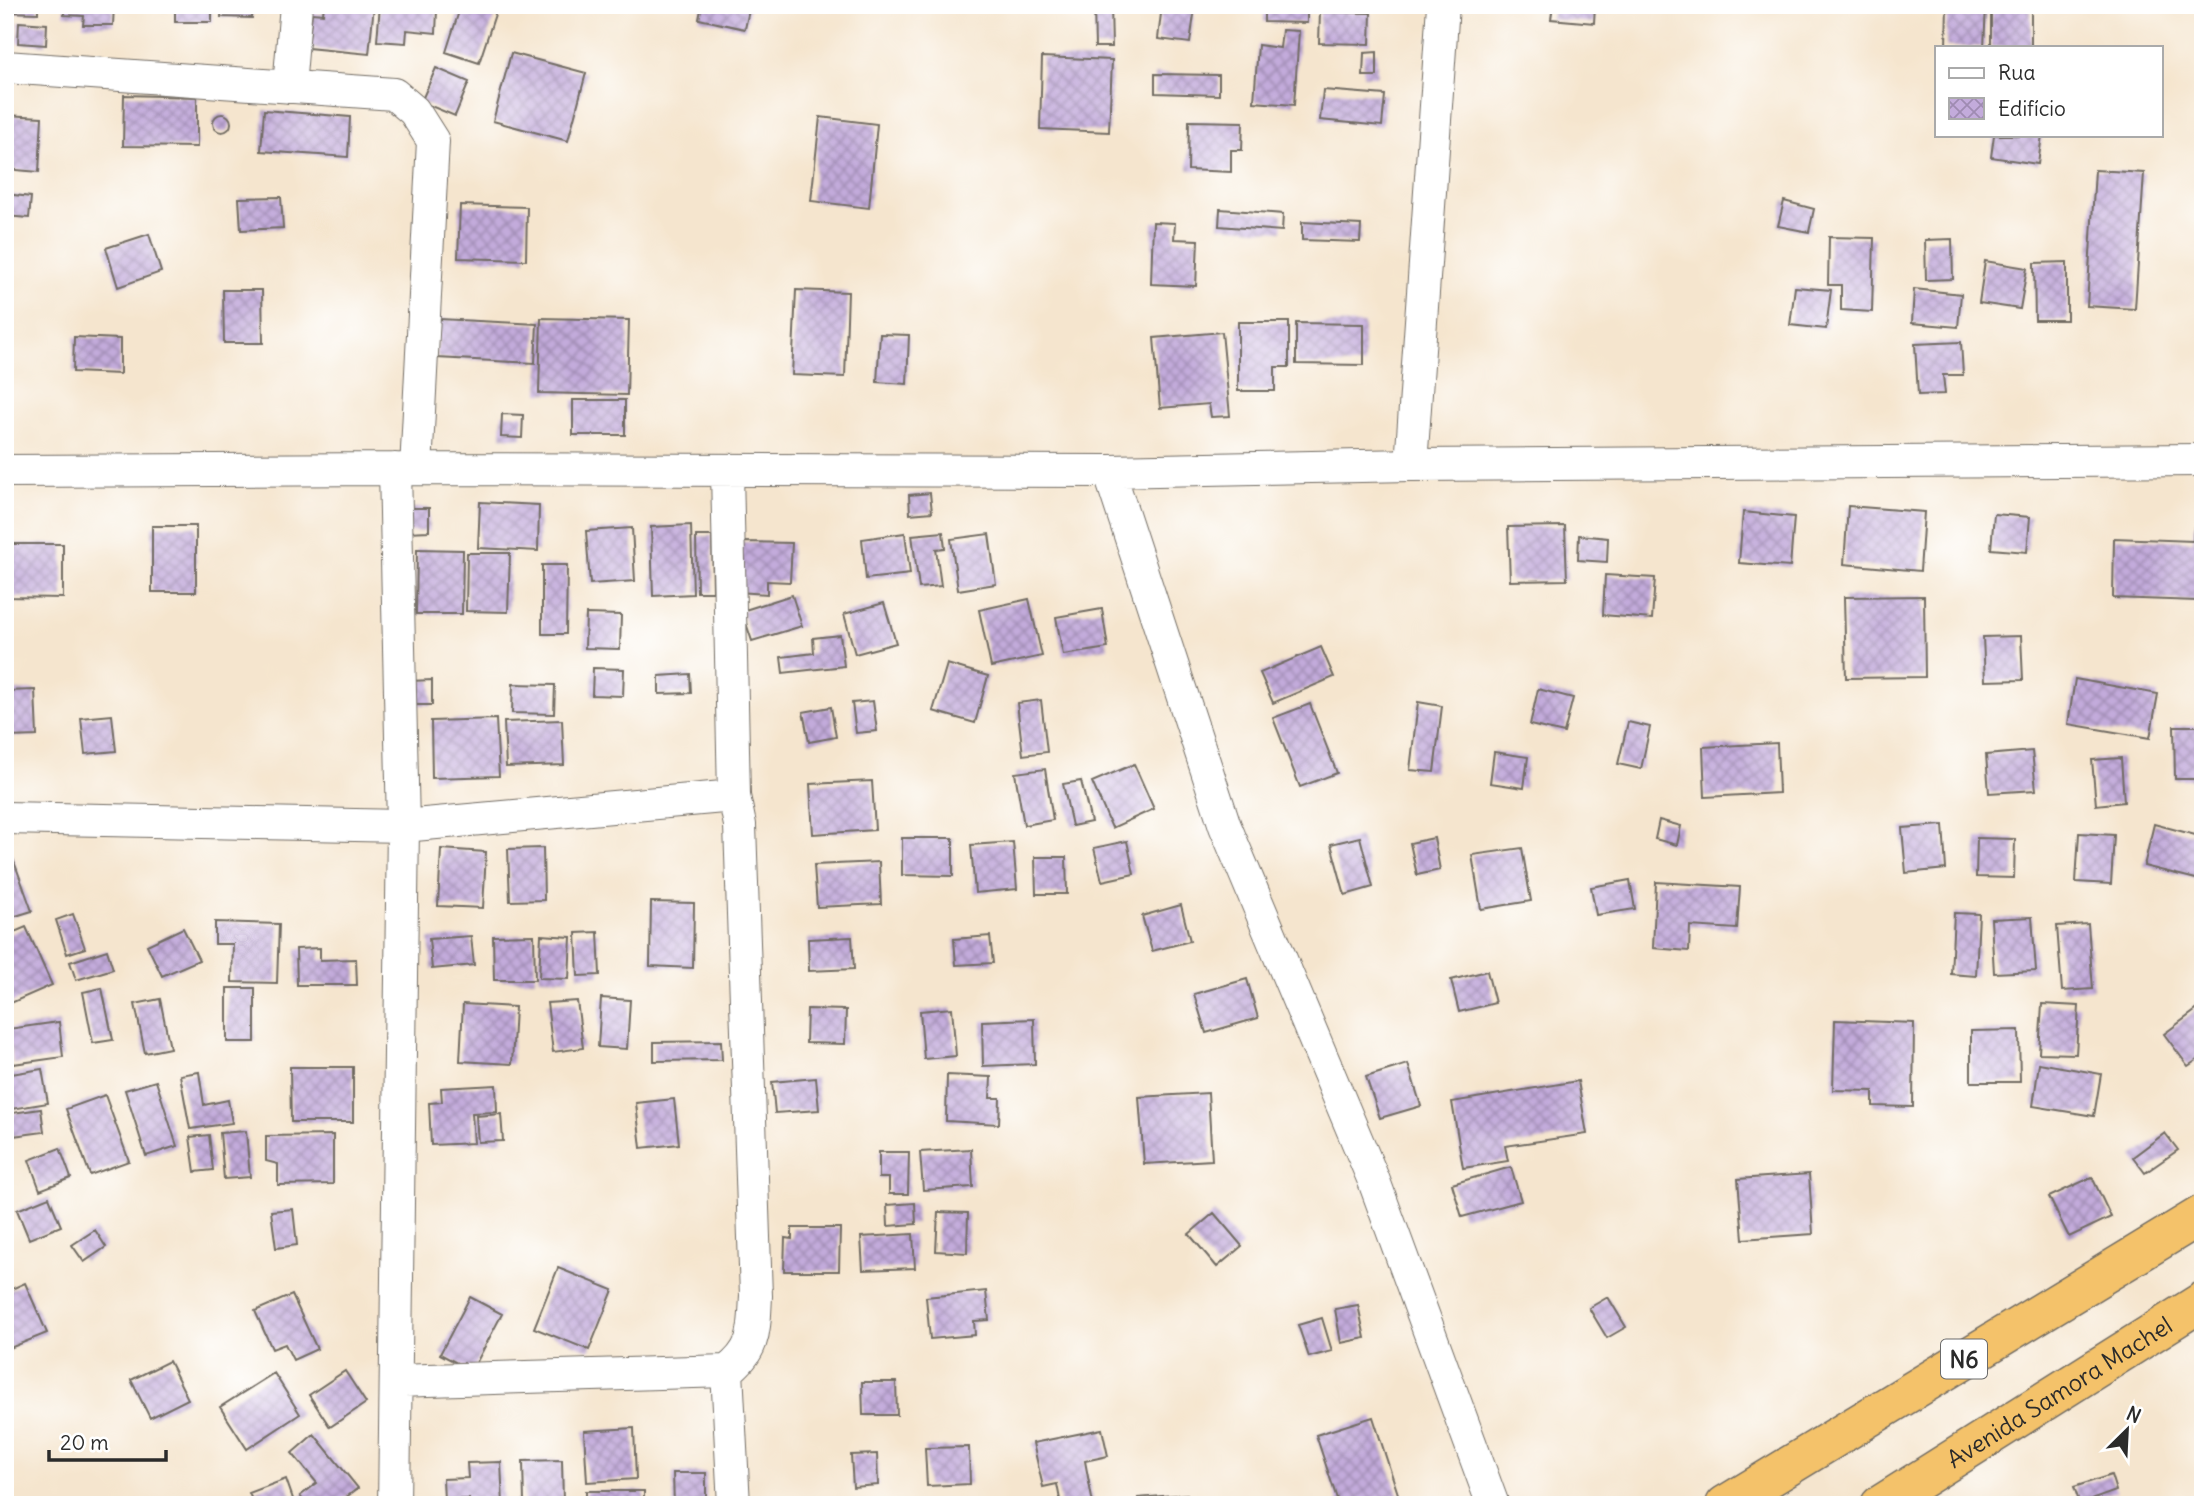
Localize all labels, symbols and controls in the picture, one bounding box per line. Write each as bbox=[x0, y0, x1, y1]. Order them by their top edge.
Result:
legend bbox=[1935, 46, 2162, 136]
text: Rua bbox=[1998, 59, 2035, 86]
text: Edifício bbox=[1998, 95, 2066, 122]
street label: Avenida Samora Machel bbox=[1941, 1310, 2177, 1474]
road number: N6 bbox=[1941, 1340, 1987, 1378]
north arrow bbox=[2092, 1394, 2162, 1464]
text: N bbox=[2123, 1401, 2145, 1428]
scale bar bbox=[49, 1419, 166, 1463]
text: 20 m bbox=[60, 1429, 109, 1456]

